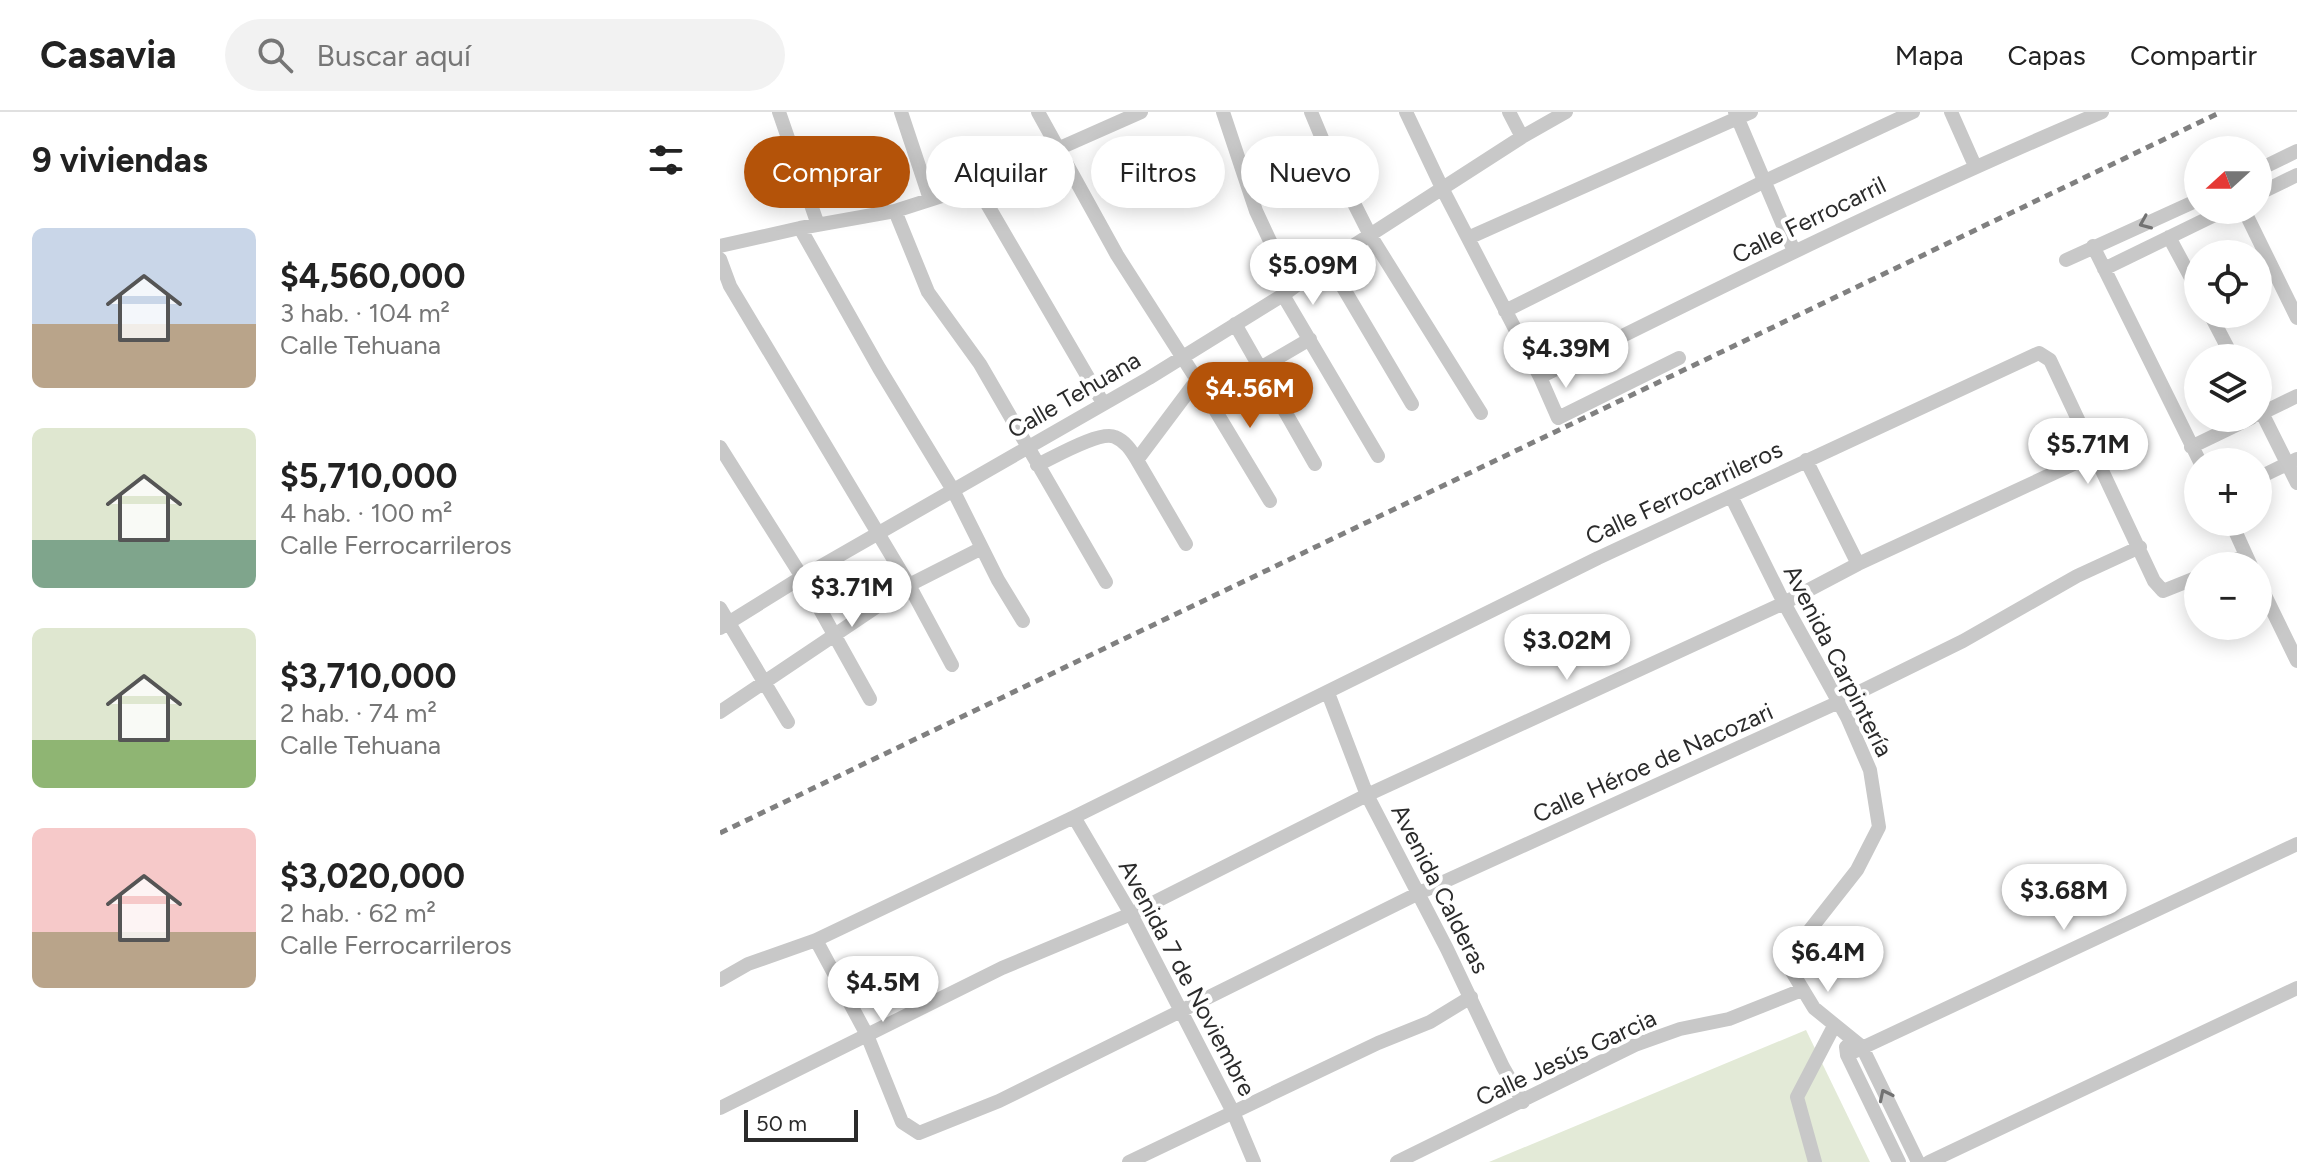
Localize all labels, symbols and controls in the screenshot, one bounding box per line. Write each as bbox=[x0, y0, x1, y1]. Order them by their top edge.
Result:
search box bbox=[225, 19, 785, 91]
text: Casavia bbox=[40, 32, 177, 78]
icon: search bbox=[253, 33, 297, 77]
text: Buscar aquí bbox=[317, 37, 471, 74]
text: Mapa bbox=[1895, 38, 1964, 72]
text: Capas bbox=[2008, 38, 2086, 72]
text: Compartir bbox=[2130, 38, 2257, 72]
chip: Comprar bbox=[744, 136, 910, 208]
chip: Alquilar bbox=[926, 136, 1075, 208]
chip: Filtros bbox=[1091, 136, 1225, 208]
chip: Nuevo bbox=[1241, 136, 1379, 208]
north arrow bbox=[2184, 136, 2272, 224]
map controls bbox=[2184, 136, 2272, 640]
icon: filters bbox=[644, 138, 688, 182]
text: 9 viviendas bbox=[32, 140, 208, 181]
street label: Calle Ferrocarril bbox=[1727, 170, 1890, 269]
one-way arrow bbox=[2139, 214, 2154, 230]
pin: $5.09M bbox=[1248, 239, 1378, 307]
button: locate bbox=[2184, 240, 2272, 328]
text: $5.09M bbox=[1268, 249, 1358, 281]
text: $4,560,000 bbox=[280, 256, 465, 297]
icon: home bbox=[96, 260, 192, 356]
text: 3 hab. · 104 m² bbox=[280, 297, 450, 329]
pin: $4.39M bbox=[1501, 322, 1631, 390]
text: Calle Tehuana bbox=[280, 329, 441, 361]
text: $4.39M bbox=[1521, 332, 1611, 364]
button: layers bbox=[2184, 344, 2272, 432]
street label: Calle Tehuana bbox=[1002, 345, 1145, 444]
pin: $4.56M bbox=[1185, 362, 1315, 430]
text: $4.56M bbox=[1205, 372, 1295, 404]
pin: $5.71M bbox=[2023, 418, 2153, 486]
text: $5.71M bbox=[2046, 428, 2130, 460]
street label: Calle Ferrocarrileros bbox=[1581, 434, 1787, 551]
button: + bbox=[2184, 448, 2272, 536]
text: $5,710,000 bbox=[280, 456, 457, 497]
icon: home bbox=[96, 460, 192, 556]
text: 4 hab. · 100 m² bbox=[280, 497, 452, 529]
text: Calle Ferrocarrileros bbox=[280, 529, 512, 561]
button: − bbox=[2184, 552, 2272, 640]
street label: Avenida Carpintería bbox=[1778, 560, 1899, 761]
pin: $3.71M bbox=[787, 561, 917, 629]
text: $3.71M bbox=[810, 571, 894, 603]
pin: $3.02M bbox=[1502, 614, 1632, 682]
text: $3.02M bbox=[1522, 624, 1612, 656]
text: $3,710,000 bbox=[280, 656, 457, 697]
icon: home bbox=[96, 660, 192, 756]
street label: Calle Héroe de Nacozari bbox=[1528, 696, 1777, 829]
text: 2 hab. · 74 m² bbox=[280, 697, 437, 729]
text: Calle Tehuana bbox=[280, 729, 441, 761]
street label: Avenida Calderas bbox=[1385, 799, 1496, 978]
street label: Avenida 7 de Noviembre bbox=[1113, 855, 1262, 1101]
text: $3,020,000 bbox=[280, 856, 465, 897]
icon: home bbox=[96, 860, 192, 956]
pin: $3.68M bbox=[1999, 864, 2129, 932]
text: $3.68M bbox=[2020, 874, 2108, 906]
text: 2 hab. · 62 m² bbox=[280, 897, 436, 929]
pin: $6.4M bbox=[1772, 926, 1884, 994]
text: Calle Ferrocarrileros bbox=[280, 929, 512, 961]
text: $6.4M bbox=[1791, 936, 1865, 968]
pin: $4.5M bbox=[827, 956, 939, 1024]
text: $4.5M bbox=[846, 966, 920, 998]
street label: Calle Jesús Garcia bbox=[1471, 1003, 1661, 1112]
one-way arrow bbox=[1879, 1089, 1895, 1104]
scale bar bbox=[744, 1106, 858, 1142]
text: 50 m bbox=[756, 1110, 807, 1137]

